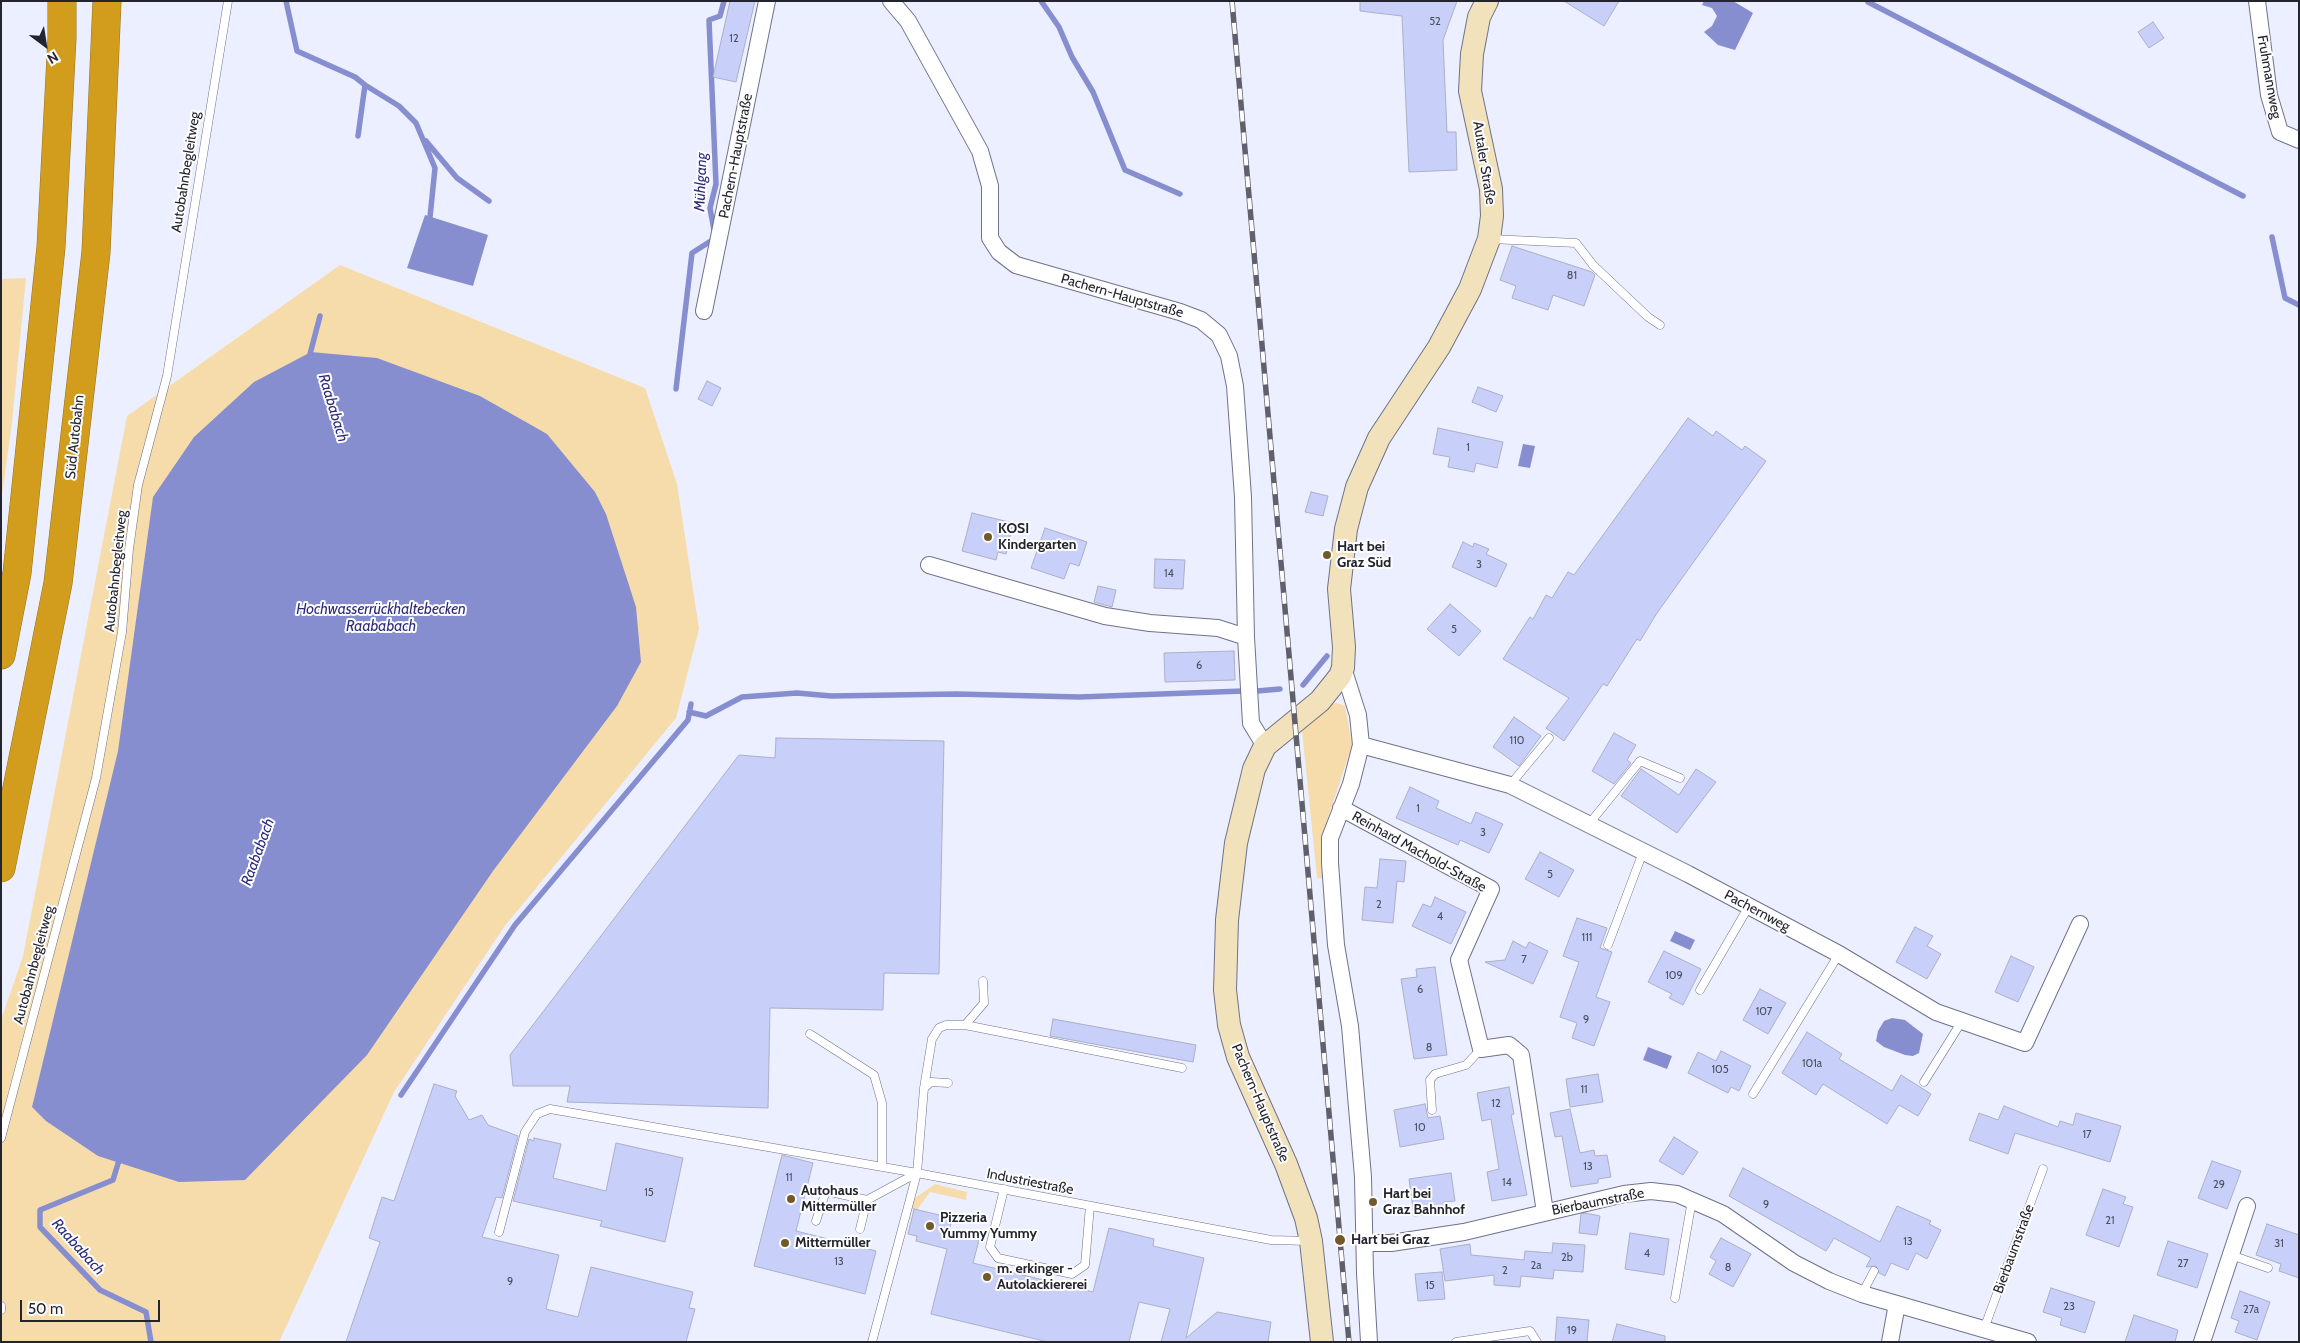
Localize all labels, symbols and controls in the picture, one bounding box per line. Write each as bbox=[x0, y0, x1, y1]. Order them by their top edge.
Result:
house number: 52 bbox=[1429, 15, 1441, 29]
north arrow bbox=[20, 20, 70, 70]
house number: 12 bbox=[729, 32, 739, 46]
street label: Fruhmannweg bbox=[2253, 34, 2285, 120]
text: N bbox=[44, 48, 62, 68]
street label: Pachern-Hauptstraße bbox=[716, 92, 756, 220]
street label: Autobahnbegleitweg bbox=[168, 110, 204, 234]
street label: Autaler Straße bbox=[1469, 120, 1499, 206]
water label: Mühlgang bbox=[691, 152, 711, 212]
house number: 81 bbox=[1567, 269, 1577, 283]
street label: Pachern-Hauptstraße bbox=[1059, 270, 1185, 322]
water label: Raababach bbox=[314, 372, 352, 444]
street label: Süd Autobahn bbox=[62, 394, 88, 480]
house number: 1 bbox=[1466, 441, 1470, 455]
street label: Autobahnbegleitweg bbox=[101, 509, 131, 633]
place label: KOSI Kindergarten bbox=[998, 521, 1076, 554]
marker: KOSI Kindergarten bbox=[982, 531, 994, 543]
place label: Hart bei Graz Süd bbox=[1337, 539, 1391, 572]
marker: Hart bei Graz Süd bbox=[1321, 549, 1333, 561]
house number: 3 bbox=[1476, 558, 1482, 572]
house number: 14 bbox=[1164, 567, 1174, 581]
water label: Hochwasserrückhaltebecken Raababach bbox=[296, 601, 466, 636]
house number: 5 bbox=[1451, 623, 1457, 637]
house number: 6 bbox=[1196, 659, 1202, 673]
house number: 110 bbox=[1510, 734, 1524, 748]
house number: 1 bbox=[1416, 802, 1420, 816]
street label: Reinhard Machold-Straße bbox=[1349, 808, 1489, 896]
water label: Raababach bbox=[238, 816, 278, 888]
house number: 3 bbox=[1480, 826, 1486, 840]
house number: 5 bbox=[1547, 868, 1553, 882]
street label: Pachernweg bbox=[1721, 887, 1793, 935]
house number: 2 bbox=[1376, 898, 1382, 912]
street label: Autobahnbegleitweg bbox=[10, 904, 58, 1026]
house number: 4 bbox=[1437, 910, 1443, 924]
house number: 111 bbox=[1582, 931, 1592, 945]
house number: 7 bbox=[1521, 953, 1527, 967]
house number: 109 bbox=[1665, 969, 1683, 983]
house number: 6 bbox=[1417, 983, 1423, 997]
house number: 107 bbox=[1756, 1005, 1772, 1019]
house number: 9 bbox=[1583, 1013, 1589, 1027]
street label: Pachern-Hauptstraße bbox=[1227, 1041, 1293, 1165]
house number: 8 bbox=[1426, 1041, 1432, 1055]
house number: 101a bbox=[1802, 1057, 1822, 1071]
house number: 105 bbox=[1711, 1063, 1729, 1077]
house number: 11 bbox=[1580, 1083, 1588, 1097]
house number: 12 bbox=[1491, 1097, 1501, 1111]
house number: 10 bbox=[1414, 1121, 1426, 1135]
house number: 17 bbox=[2082, 1128, 2092, 1142]
house number: 13 bbox=[1583, 1160, 1593, 1174]
street label: Industriestraße bbox=[985, 1165, 1075, 1199]
house number: 11 bbox=[785, 1171, 793, 1185]
house number: 14 bbox=[1502, 1176, 1512, 1190]
house number: 29 bbox=[2213, 1178, 2225, 1192]
place label: Autohaus Mittermüller bbox=[801, 1183, 876, 1216]
street label: Bierbaumstraße bbox=[1550, 1185, 1646, 1219]
house number: 15 bbox=[644, 1186, 654, 1200]
place label: Hart bei Graz Bahnhof bbox=[1383, 1186, 1465, 1218]
marker: Autohaus Mittermüller bbox=[785, 1193, 797, 1205]
marker: Hart bei Graz Bahnhof bbox=[1367, 1196, 1379, 1208]
house number: 9 bbox=[1763, 1198, 1769, 1212]
street label: Bierbaumstraße bbox=[1990, 1202, 2038, 1296]
place label: Pizzeria Yummy Yummy bbox=[940, 1210, 1037, 1242]
house number: 21 bbox=[2105, 1214, 2115, 1228]
water label: Raababach bbox=[48, 1215, 108, 1279]
marker: Pizzeria Yummy Yummy bbox=[924, 1220, 936, 1232]
place label: Hart bei Graz bbox=[1351, 1232, 1430, 1248]
marker: Hart bei Graz bbox=[1333, 1233, 1347, 1247]
place label: Mittermüller bbox=[795, 1235, 870, 1251]
house number: 13 bbox=[1903, 1235, 1913, 1249]
marker: Mittermüller bbox=[779, 1237, 791, 1249]
house number: 31 bbox=[2274, 1237, 2284, 1251]
house number: 4 bbox=[1644, 1247, 1650, 1261]
house number: 2b bbox=[1561, 1251, 1573, 1265]
house number: 13 bbox=[834, 1255, 844, 1269]
house number: 27 bbox=[2177, 1257, 2189, 1271]
house number: 2a bbox=[1530, 1259, 1542, 1273]
place label: m. erkinger - Autolackiererei bbox=[997, 1261, 1087, 1294]
house number: 8 bbox=[1725, 1261, 1731, 1275]
house number: 2 bbox=[1502, 1264, 1508, 1278]
marker: m. erkinger - Autolackiererei bbox=[981, 1271, 993, 1283]
house number: 9 bbox=[507, 1275, 513, 1289]
house number: 15 bbox=[1425, 1279, 1435, 1293]
scale bar bbox=[22, 1290, 162, 1322]
text: 50 m bbox=[28, 1300, 63, 1318]
house number: 23 bbox=[2063, 1300, 2075, 1314]
house number: 27a bbox=[2243, 1303, 2259, 1317]
house number: 19 bbox=[1567, 1324, 1577, 1338]

